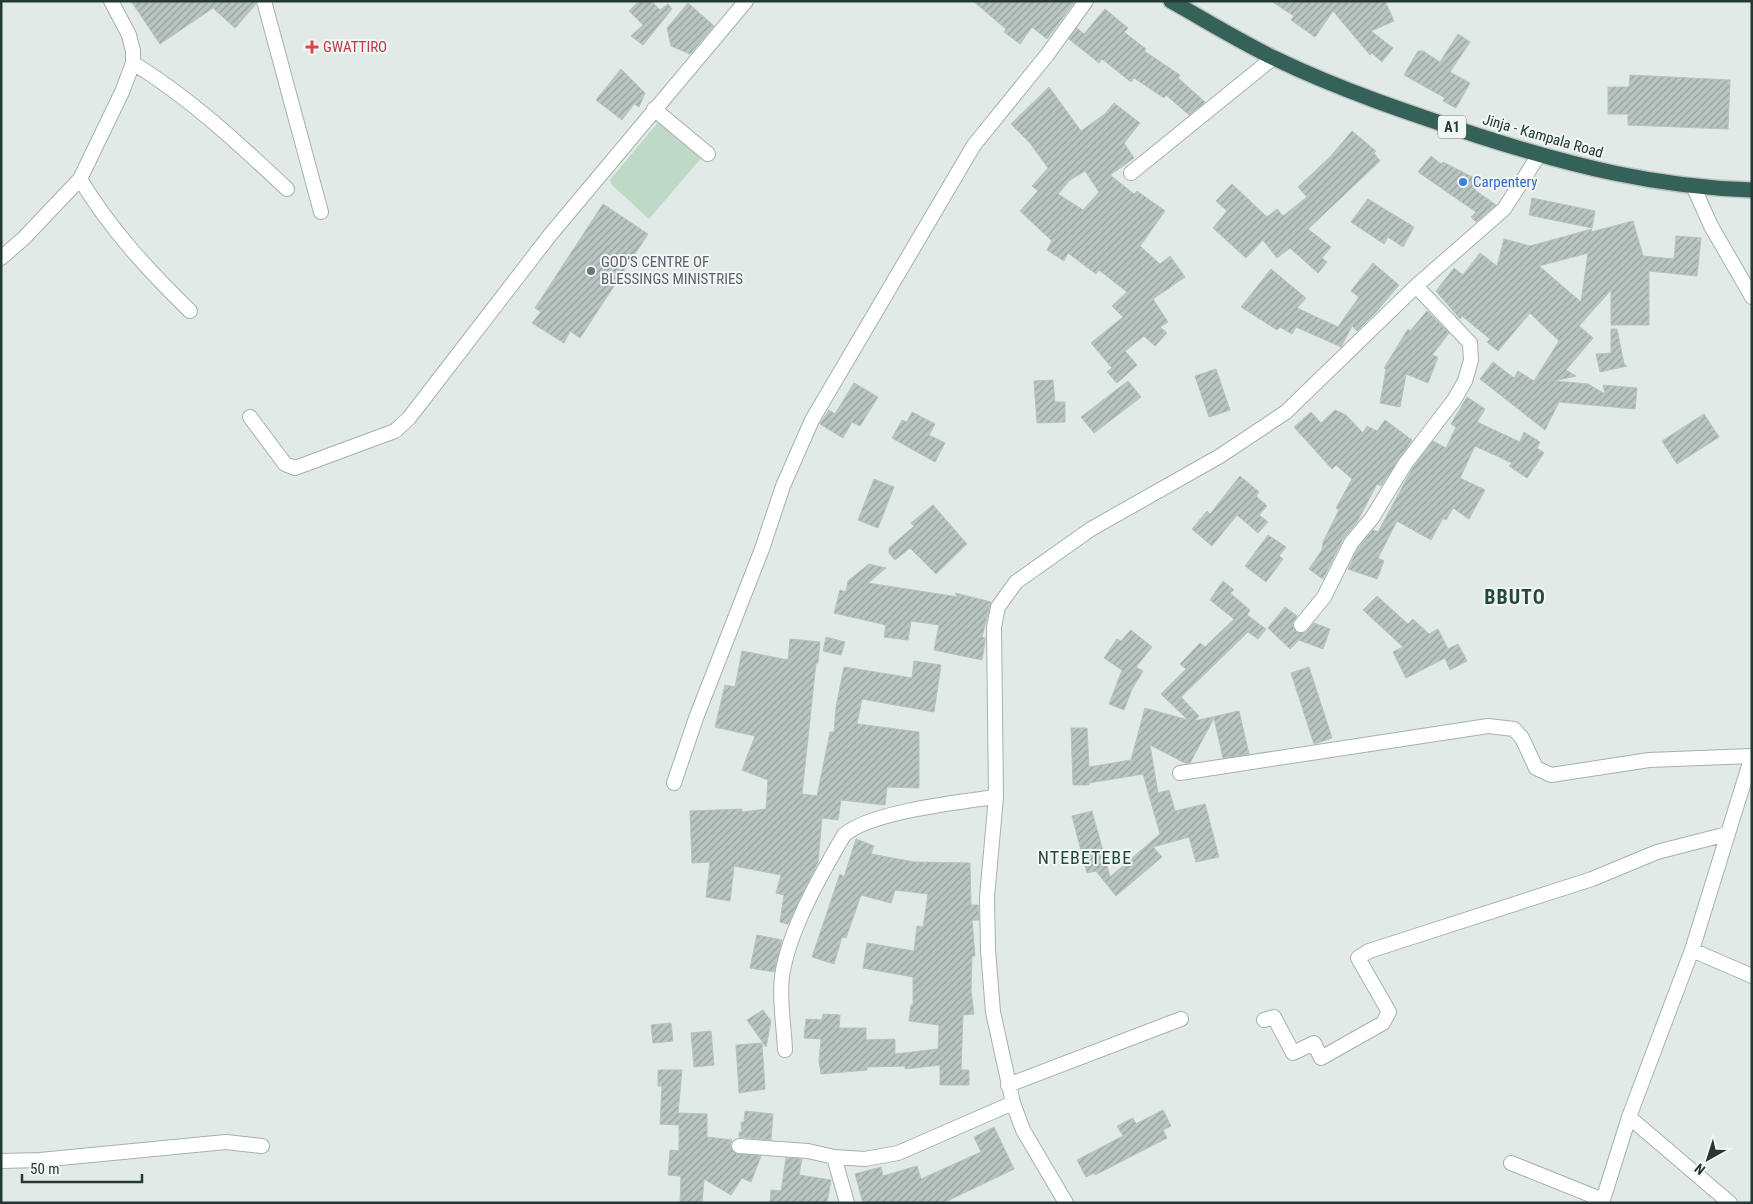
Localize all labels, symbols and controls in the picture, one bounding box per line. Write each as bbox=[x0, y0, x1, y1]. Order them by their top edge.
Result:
place label: GWATTIRO bbox=[323, 38, 387, 56]
marker: GWATTIRO bbox=[305, 40, 319, 54]
street label: Jinja - Kampala Road bbox=[1481, 110, 1605, 162]
road number: A1 bbox=[1438, 115, 1466, 138]
place label: Carpentery bbox=[1473, 173, 1537, 191]
marker: Carpentery bbox=[1457, 176, 1469, 188]
place label: GOD'S CENTRE OF BLESSINGS MINISTRIES bbox=[601, 253, 743, 288]
marker: GOD'S CENTRE OF BLESSINGS MINISTRIES bbox=[585, 265, 597, 277]
district label: BBUTO bbox=[1484, 585, 1546, 609]
district label: NTEBETEBE bbox=[1038, 847, 1132, 868]
north arrow bbox=[1683, 1134, 1733, 1184]
scale bar bbox=[22, 1152, 142, 1184]
text: 50 m bbox=[30, 1160, 60, 1178]
text: N bbox=[1691, 1160, 1708, 1178]

